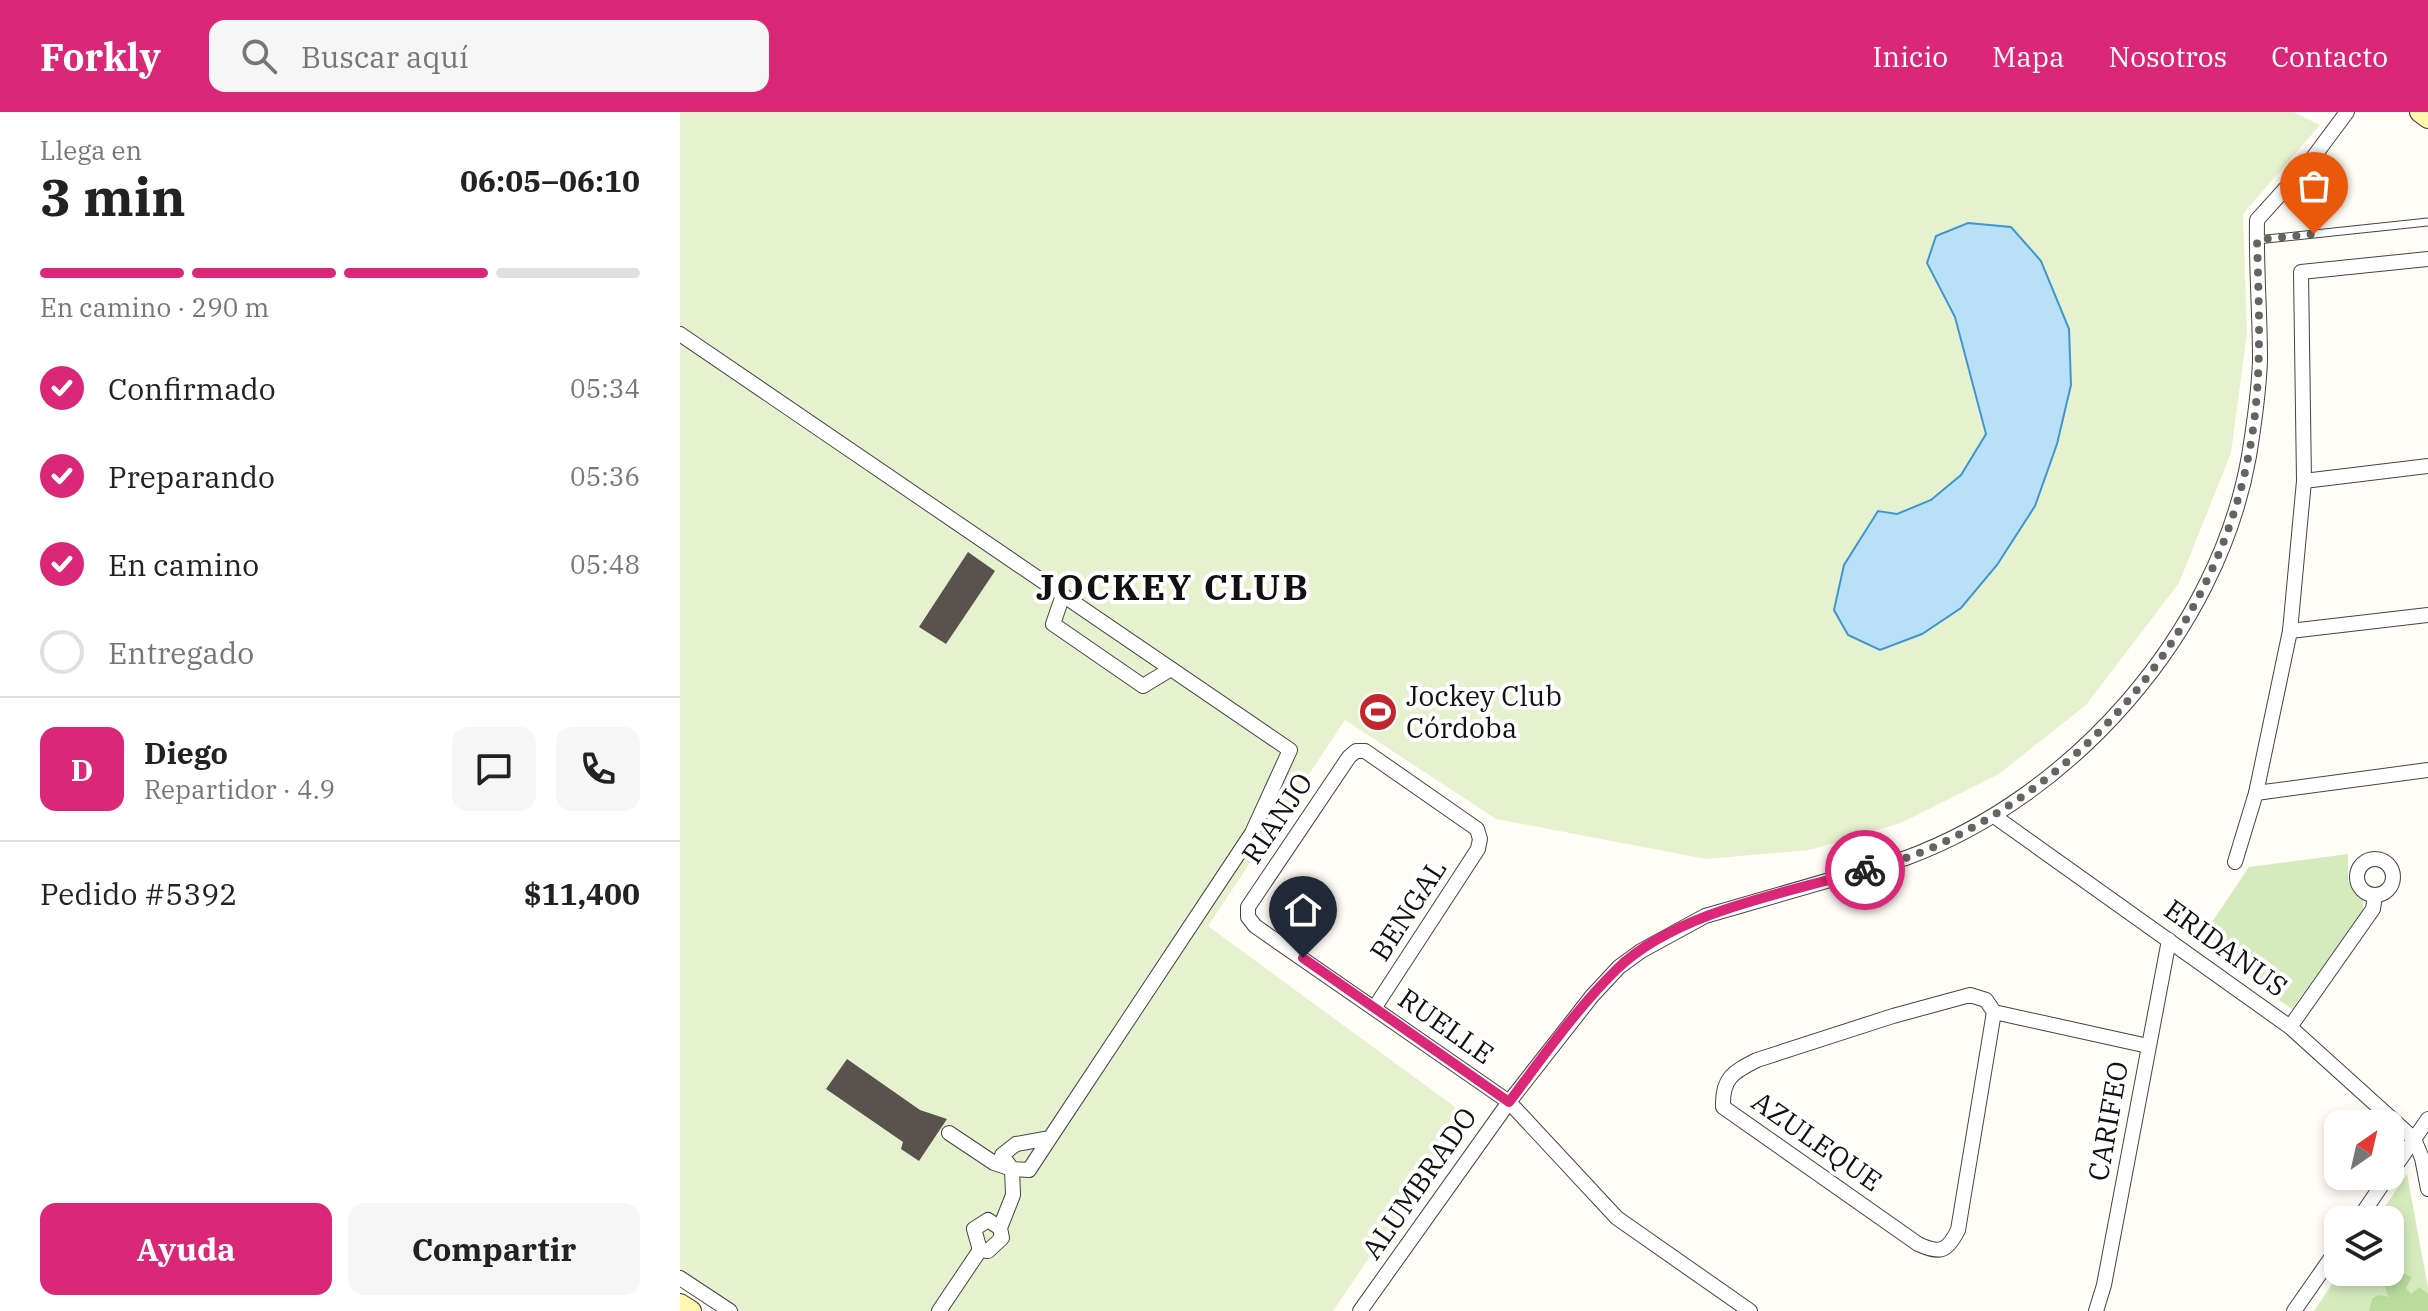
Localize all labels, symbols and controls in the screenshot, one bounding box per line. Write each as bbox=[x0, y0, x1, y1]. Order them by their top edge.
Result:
search box bbox=[209, 20, 769, 92]
text: Forkly bbox=[40, 32, 161, 81]
icon: search bbox=[237, 34, 281, 78]
text: Buscar aquí bbox=[301, 37, 468, 76]
text: Inicio bbox=[1873, 38, 1948, 75]
text: Mapa bbox=[1992, 38, 2064, 75]
text: Nosotros bbox=[2108, 38, 2227, 75]
text: Contacto bbox=[2271, 38, 2388, 75]
text: Llega en bbox=[40, 133, 142, 167]
pin bbox=[2280, 152, 2348, 234]
text: 06:05–06:10 bbox=[460, 161, 640, 200]
text: 3 min bbox=[40, 163, 186, 230]
icon: bag bbox=[2292, 164, 2336, 208]
text: En camino · 290 m bbox=[40, 290, 269, 324]
icon: check bbox=[40, 366, 84, 410]
text: Confirmado bbox=[108, 369, 276, 408]
text: 05:34 bbox=[570, 371, 640, 405]
icon: check bbox=[40, 454, 84, 498]
text: Preparando bbox=[108, 457, 275, 496]
text: 05:36 bbox=[570, 459, 640, 493]
icon: check bbox=[40, 542, 84, 586]
text: En camino bbox=[108, 545, 259, 584]
text: 05:48 bbox=[570, 547, 640, 581]
district label: JOCKEY CLUB bbox=[1036, 563, 1310, 610]
text: Entregado bbox=[108, 633, 254, 672]
place label: Jockey Club Córdoba bbox=[1406, 677, 1562, 746]
sports icon: Jockey Club Córdoba bbox=[1357, 691, 1399, 733]
button: chat bbox=[452, 727, 536, 811]
button: phone bbox=[556, 727, 640, 811]
text: Diego bbox=[144, 733, 228, 772]
text: D bbox=[71, 750, 93, 789]
street label: RIANJO bbox=[1233, 765, 1320, 870]
text: Repartidor · 4.9 bbox=[144, 772, 335, 806]
courier bbox=[1825, 830, 1905, 910]
icon: bike bbox=[1843, 848, 1887, 892]
street label: BENGAL bbox=[1361, 852, 1454, 968]
text: Pedido #5392 bbox=[40, 874, 237, 913]
text: $11,400 bbox=[524, 874, 640, 913]
pin bbox=[1269, 876, 1337, 958]
icon: home bbox=[1281, 888, 1325, 932]
street label: ERIDANUS bbox=[2157, 890, 2295, 1005]
street label: RUELLE bbox=[1391, 979, 1501, 1072]
street label: CARIFEO bbox=[2079, 1058, 2136, 1184]
street label: AZULEQUE bbox=[1745, 1082, 1890, 1199]
street label: ALUMBRADO bbox=[1353, 1100, 1484, 1266]
north arrow bbox=[2324, 1110, 2404, 1190]
map controls bbox=[2324, 1110, 2404, 1286]
button: Ayuda bbox=[40, 1203, 332, 1295]
button: Compartir bbox=[348, 1203, 640, 1295]
button: layers bbox=[2324, 1206, 2404, 1286]

